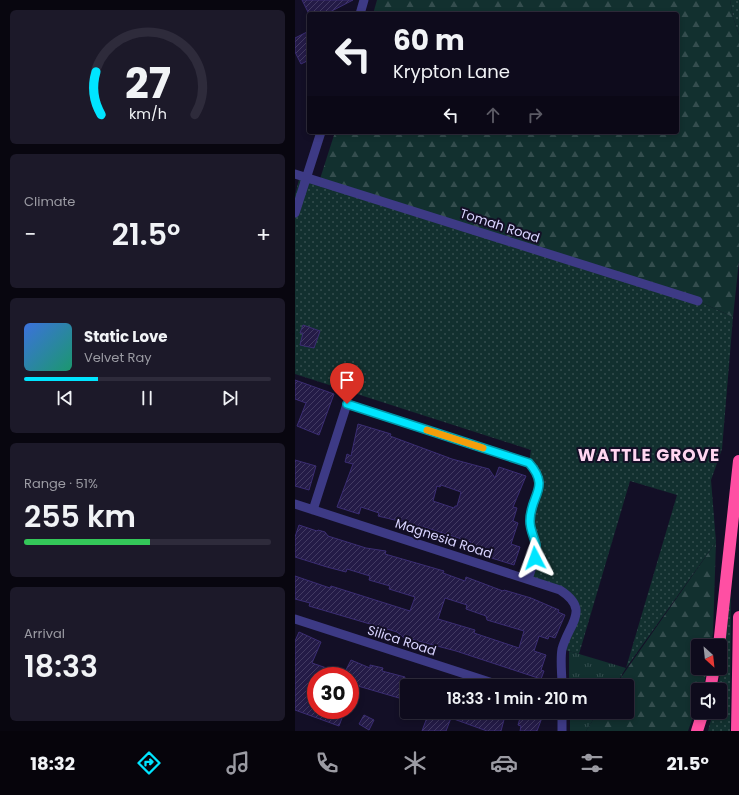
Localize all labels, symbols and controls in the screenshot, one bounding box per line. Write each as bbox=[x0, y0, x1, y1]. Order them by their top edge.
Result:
text: 60 m bbox=[393, 21, 465, 60]
icon: left bbox=[327, 28, 379, 80]
text: 27 bbox=[124, 54, 171, 113]
text: Krypton Lane bbox=[393, 59, 510, 84]
text: km/h bbox=[128, 104, 167, 124]
icon: left bbox=[440, 104, 462, 126]
icon: ahead bbox=[482, 104, 504, 126]
icon: right bbox=[524, 104, 546, 126]
text: Climate bbox=[24, 192, 75, 211]
street label: Tomah Road bbox=[457, 204, 542, 247]
text: 21.5° bbox=[112, 213, 180, 256]
text: − bbox=[24, 219, 36, 250]
text: + bbox=[256, 219, 271, 250]
text: Static Love bbox=[84, 326, 168, 347]
text: Velvet Ray bbox=[84, 348, 152, 367]
pin bbox=[330, 363, 364, 404]
icon: arrive bbox=[336, 369, 358, 391]
icon: previous bbox=[54, 387, 76, 409]
icon: pause bbox=[136, 387, 158, 409]
icon: next bbox=[219, 387, 241, 409]
district label: WATTLE GROVE bbox=[578, 443, 720, 467]
text: Range · 51% bbox=[24, 474, 98, 493]
text: 255 km bbox=[24, 495, 136, 538]
street label: Magnesia Road bbox=[393, 514, 495, 563]
position arrow bbox=[514, 537, 556, 579]
street label: Silica Road bbox=[365, 620, 439, 661]
text: Arrival bbox=[24, 624, 65, 643]
north arrow bbox=[691, 639, 727, 675]
map controls bbox=[691, 639, 727, 719]
text: 18:33 bbox=[24, 645, 98, 688]
speed limit sign: 30 bbox=[307, 667, 359, 719]
button: sound bbox=[691, 683, 727, 719]
text: 18:33 · 1 min · 210 m bbox=[446, 688, 588, 709]
icon: directions bbox=[135, 749, 163, 777]
icon: music bbox=[224, 749, 252, 777]
icon: phone bbox=[313, 749, 341, 777]
icon: climate bbox=[401, 749, 429, 777]
icon: car bbox=[490, 749, 518, 777]
icon: filters bbox=[578, 749, 606, 777]
text: 18:32 bbox=[30, 751, 75, 776]
text: 21.5° bbox=[667, 751, 709, 776]

